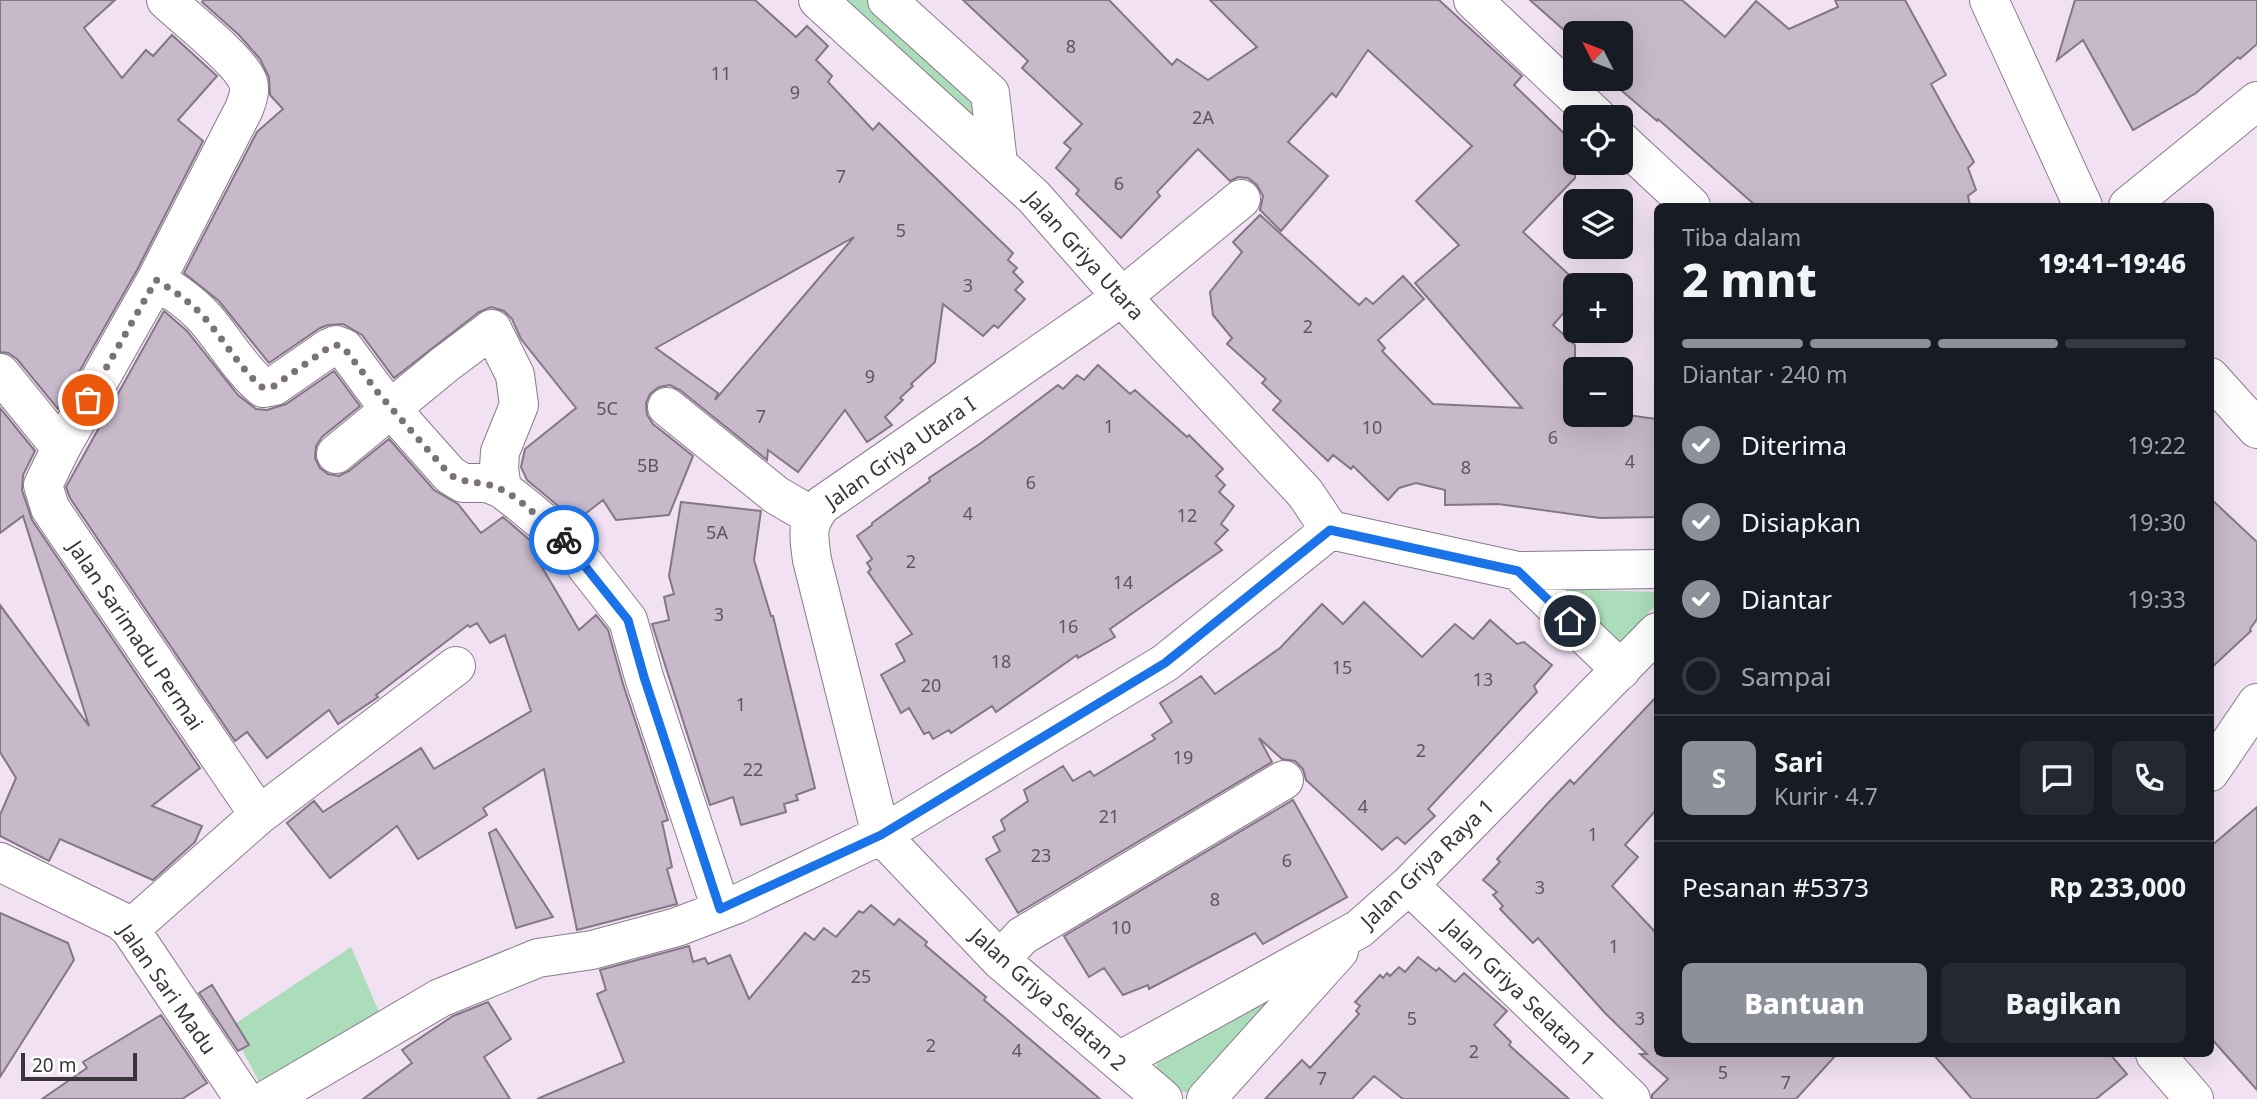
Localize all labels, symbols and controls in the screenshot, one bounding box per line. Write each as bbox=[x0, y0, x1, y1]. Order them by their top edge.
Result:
north arrow bbox=[1563, 21, 1633, 91]
map controls bbox=[1563, 21, 1633, 427]
house number: 8 bbox=[1066, 34, 1076, 58]
house number: 11 bbox=[711, 61, 731, 85]
house number: 9 bbox=[790, 80, 800, 104]
house number: 2A bbox=[1192, 105, 1214, 129]
button: locate bbox=[1563, 105, 1633, 175]
house number: 7 bbox=[836, 164, 846, 188]
house number: 6 bbox=[1114, 171, 1124, 195]
street label: Jalan Griya Utara bbox=[1018, 183, 1151, 326]
button: layers bbox=[1563, 189, 1633, 259]
house number: 5 bbox=[896, 218, 906, 242]
text: Tiba dalam bbox=[1682, 221, 1801, 253]
text: 19:41–19:46 bbox=[2038, 245, 2186, 281]
text: 2 mnt bbox=[1682, 248, 1817, 310]
house number: 3 bbox=[963, 273, 973, 297]
button: + bbox=[1563, 273, 1633, 343]
house number: 2 bbox=[1303, 314, 1313, 338]
button: − bbox=[1563, 357, 1633, 427]
text: Diantar · 240 m bbox=[1682, 358, 1848, 390]
house number: 9 bbox=[865, 364, 875, 388]
pin bbox=[58, 370, 118, 430]
icon: bag bbox=[69, 381, 107, 419]
street label: Jalan Griya Utara I bbox=[818, 390, 981, 516]
house number: 5C bbox=[596, 396, 618, 420]
house number: 7 bbox=[756, 404, 766, 428]
house number: 1 bbox=[1104, 414, 1114, 438]
house number: 10 bbox=[1362, 415, 1382, 439]
house number: 6 bbox=[1548, 425, 1558, 449]
icon: check bbox=[1682, 426, 1720, 464]
text: Diterima bbox=[1741, 427, 1847, 463]
text: 19:22 bbox=[2127, 429, 2186, 461]
house number: 4 bbox=[1625, 449, 1635, 473]
house number: 5B bbox=[637, 453, 659, 477]
house number: 8 bbox=[1461, 455, 1471, 479]
house number: 6 bbox=[1026, 470, 1036, 494]
house number: 4 bbox=[963, 501, 973, 525]
house number: 12 bbox=[1177, 503, 1197, 527]
icon: check bbox=[1682, 503, 1720, 541]
text: Disiapkan bbox=[1741, 504, 1861, 540]
courier bbox=[529, 505, 599, 575]
text: 19:30 bbox=[2127, 506, 2186, 538]
house number: 5A bbox=[706, 520, 728, 544]
icon: bike bbox=[545, 521, 583, 559]
street label: Jalan Sarimadu Permai bbox=[61, 533, 210, 735]
house number: 2 bbox=[906, 549, 916, 573]
house number: 14 bbox=[1113, 570, 1133, 594]
icon: check bbox=[1682, 580, 1720, 618]
text: Diantar bbox=[1741, 581, 1832, 617]
text: 19:33 bbox=[2127, 583, 2186, 615]
pin bbox=[1540, 591, 1600, 651]
house number: 3 bbox=[714, 602, 724, 626]
icon: home bbox=[1551, 602, 1589, 640]
house number: 16 bbox=[1058, 614, 1078, 638]
house number: 18 bbox=[991, 649, 1011, 673]
house number: 15 bbox=[1332, 655, 1352, 679]
text: Sampai bbox=[1741, 658, 1831, 694]
house number: 13 bbox=[1473, 667, 1493, 691]
house number: 20 bbox=[921, 673, 941, 697]
house number: 1 bbox=[736, 692, 746, 716]
house number: 2 bbox=[1416, 738, 1426, 762]
button: chat bbox=[2020, 741, 2094, 815]
button: phone bbox=[2112, 741, 2186, 815]
text: Sari bbox=[1774, 744, 1823, 780]
house number: 19 bbox=[1173, 745, 1193, 769]
house number: 22 bbox=[743, 757, 763, 781]
text: S bbox=[1712, 760, 1726, 796]
text: Kurir · 4.7 bbox=[1774, 780, 1878, 812]
street label: Jalan Griya Raya 1 bbox=[1353, 792, 1500, 935]
house number: 4 bbox=[1358, 794, 1368, 818]
house number: 21 bbox=[1099, 804, 1119, 828]
house number: 1 bbox=[1588, 822, 1598, 846]
house number: 23 bbox=[1031, 843, 1051, 867]
house number: 6 bbox=[1282, 848, 1292, 872]
text: Pesanan #5373 bbox=[1682, 869, 1869, 905]
text: Rp 233,000 bbox=[2049, 869, 2186, 905]
house number: 3 bbox=[1535, 875, 1545, 899]
house number: 8 bbox=[1210, 887, 1220, 911]
street label: Jalan Griya Selatan 1 bbox=[1437, 911, 1602, 1072]
house number: 10 bbox=[1111, 915, 1131, 939]
street label: Jalan Sari Madu bbox=[112, 917, 223, 1060]
street label: Jalan Griya Selatan 2 bbox=[964, 920, 1133, 1077]
house number: 1 bbox=[1609, 934, 1619, 958]
button: Bantuan bbox=[1682, 963, 1927, 1043]
button: Bagikan bbox=[1941, 963, 2186, 1043]
house number: 25 bbox=[851, 964, 871, 988]
house number: 5 bbox=[1407, 1006, 1417, 1030]
house number: 3 bbox=[1635, 1006, 1645, 1030]
house number: 2 bbox=[926, 1033, 936, 1057]
house number: 4 bbox=[1012, 1038, 1022, 1062]
house number: 2 bbox=[1469, 1039, 1479, 1063]
scale bar bbox=[21, 1050, 136, 1082]
text: 20 m bbox=[32, 1052, 76, 1078]
house number: 5 bbox=[1718, 1060, 1728, 1084]
house number: 7 bbox=[1317, 1066, 1327, 1090]
house number: 7 bbox=[1781, 1070, 1791, 1094]

